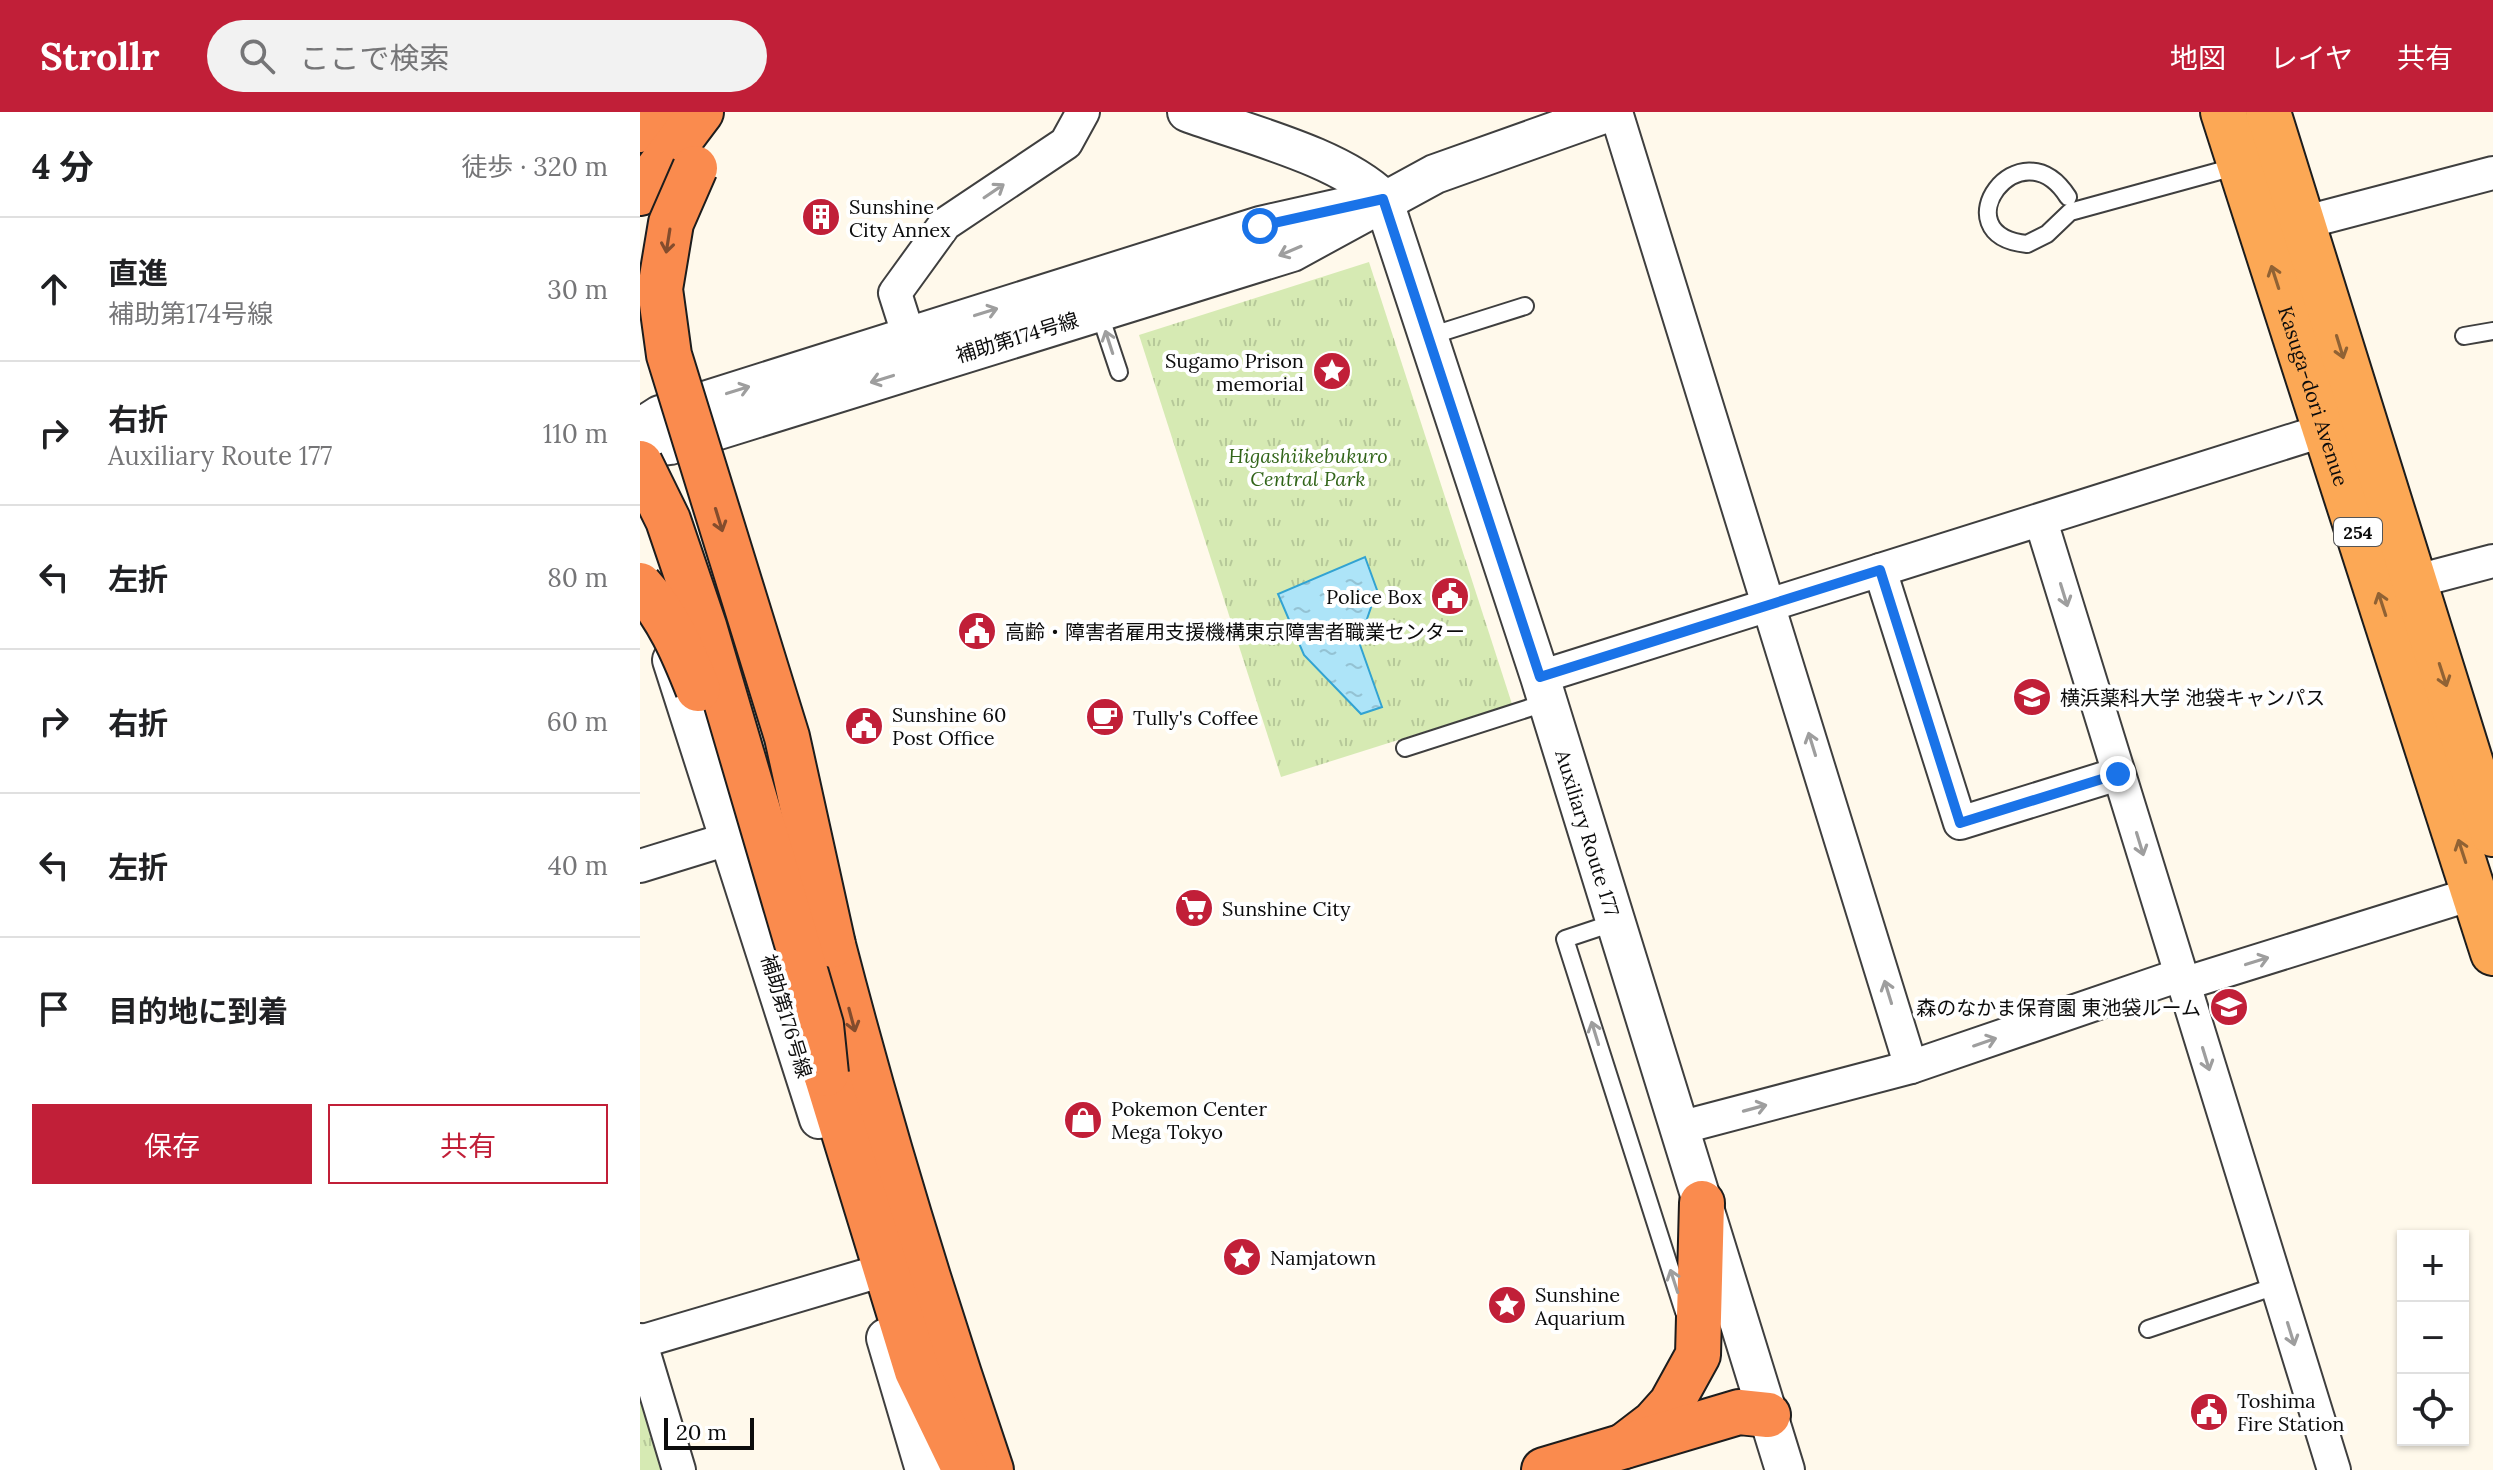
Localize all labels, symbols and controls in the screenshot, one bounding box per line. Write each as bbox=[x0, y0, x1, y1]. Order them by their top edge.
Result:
search box bbox=[207, 20, 767, 92]
text: Strollr bbox=[40, 32, 159, 80]
icon: search bbox=[235, 34, 279, 78]
text: ここで検索 bbox=[299, 39, 449, 77]
text: 地図 bbox=[2170, 40, 2226, 76]
text: レイヤ bbox=[2270, 40, 2353, 76]
text: 共有 bbox=[2397, 40, 2453, 76]
text: 4 分 bbox=[32, 145, 94, 188]
text: 徒歩 · 320 m bbox=[461, 150, 608, 183]
one-way arrow bbox=[982, 183, 1004, 199]
place label: Sunshine City Annex bbox=[849, 194, 951, 242]
building icon: Sunshine City Annex bbox=[800, 196, 842, 238]
route start bbox=[1242, 208, 1278, 244]
one-way arrow bbox=[660, 227, 675, 253]
one-way arrow bbox=[1279, 244, 1303, 259]
text: 直進 bbox=[108, 254, 168, 292]
one-way arrow bbox=[2267, 265, 2282, 290]
icon: ahead bbox=[32, 267, 76, 311]
text: 30 m bbox=[547, 273, 608, 306]
text: 補助第174号線 bbox=[108, 297, 273, 330]
street label: Kasuga-dori Avenue bbox=[2274, 303, 2355, 489]
one-way arrow bbox=[973, 304, 999, 319]
street label: 補助第174号線 bbox=[953, 306, 1081, 368]
one-way arrow bbox=[1100, 329, 1115, 354]
one-way arrow bbox=[2334, 334, 2349, 359]
place label: Sugamo Prison memorial bbox=[1165, 348, 1304, 396]
place icon: Sugamo Prison memorial bbox=[1311, 350, 1353, 392]
one-way arrow bbox=[870, 372, 896, 387]
one-way arrow bbox=[725, 382, 751, 397]
text: 右折 bbox=[108, 400, 168, 438]
icon: right bbox=[32, 411, 76, 455]
text: 110 m bbox=[543, 417, 608, 450]
text: Auxiliary Route 177 bbox=[108, 439, 332, 472]
park label: Higashiikebukuro Central Park bbox=[1228, 443, 1388, 491]
one-way arrow bbox=[713, 507, 727, 532]
road number: 254 bbox=[2334, 518, 2382, 546]
icon: left bbox=[32, 555, 76, 599]
text: 左折 bbox=[108, 560, 168, 598]
text: 80 m bbox=[547, 561, 608, 594]
public building icon: Police Box bbox=[1429, 575, 1471, 617]
one-way arrow bbox=[2057, 582, 2072, 608]
place label: Police Box bbox=[1326, 584, 1422, 609]
one-way arrow bbox=[2373, 592, 2388, 617]
public building icon: 高齢・障害者雇用支援機構東京障害者職業センター bbox=[956, 610, 998, 652]
place label: 高齢・障害者雇用支援機構東京障害者職業センター bbox=[1005, 619, 1465, 644]
one-way arrow bbox=[2436, 662, 2451, 688]
school or university icon: 横浜薬科大学 池袋キャンパス bbox=[2011, 676, 2053, 718]
place label: 横浜薬科大学 池袋キャンパス bbox=[2060, 685, 2325, 710]
cafe icon: Tully's Coffee bbox=[1084, 696, 1126, 738]
icon: right bbox=[32, 699, 76, 743]
place label: Sunshine 60 Post Office bbox=[892, 702, 1006, 750]
text: 右折 bbox=[108, 704, 168, 742]
text: 60 m bbox=[547, 705, 608, 738]
public building icon: Sunshine 60 Post Office bbox=[843, 705, 885, 747]
place label: Tully's Coffee bbox=[1133, 705, 1258, 730]
one-way arrow bbox=[1804, 731, 1819, 757]
street label: Auxiliary Route 177 bbox=[1550, 746, 1626, 919]
route end bbox=[2100, 756, 2136, 792]
one-way arrow bbox=[2133, 830, 2148, 856]
one-way arrow bbox=[2454, 839, 2469, 865]
icon: left bbox=[32, 843, 76, 887]
text: 左折 bbox=[108, 848, 168, 886]
text: 40 m bbox=[548, 849, 608, 882]
supermarket icon: Sunshine City bbox=[1173, 887, 1215, 929]
place label: Sunshine City bbox=[1222, 896, 1351, 921]
street label: 補助第176号線 bbox=[756, 951, 818, 1081]
one-way arrow bbox=[2244, 953, 2270, 968]
one-way arrow bbox=[1880, 980, 1895, 1006]
school or university icon: 森のなかま保育園 東池袋ルーム bbox=[2208, 986, 2250, 1028]
icon: arrive bbox=[32, 987, 76, 1031]
text: 目的地に到着 bbox=[108, 992, 288, 1030]
place label: 森のなかま保育園 東池袋ルーム bbox=[1916, 995, 2201, 1020]
one-way arrow bbox=[846, 1007, 861, 1033]
one-way arrow bbox=[1586, 1021, 1601, 1046]
one-way arrow bbox=[1972, 1033, 1997, 1048]
one-way arrow bbox=[2199, 1045, 2214, 1071]
place label: Pokemon Center Mega Tokyo bbox=[1111, 1096, 1267, 1144]
shop icon: Pokemon Center Mega Tokyo bbox=[1062, 1099, 1104, 1141]
one-way arrow bbox=[1741, 1100, 1767, 1115]
button: 保存 bbox=[32, 1104, 312, 1184]
button: 共有 bbox=[328, 1104, 608, 1184]
map controls bbox=[2397, 1230, 2469, 1446]
button: + bbox=[2397, 1230, 2469, 1302]
place icon: Namjatown bbox=[1221, 1236, 1263, 1278]
place label: Namjatown bbox=[1270, 1245, 1376, 1270]
one-way arrow bbox=[1666, 1268, 1681, 1294]
place label: Sunshine Aquarium bbox=[1534, 1282, 1626, 1330]
place icon: Sunshine Aquarium bbox=[1486, 1284, 1528, 1326]
button: − bbox=[2397, 1302, 2469, 1374]
one-way arrow bbox=[2285, 1321, 2299, 1346]
button: locate bbox=[2397, 1374, 2469, 1446]
place label: Toshima Fire Station bbox=[2237, 1388, 2344, 1436]
public building icon: Toshima Fire Station bbox=[2188, 1391, 2230, 1433]
scale bar bbox=[664, 1414, 754, 1450]
text: 20 m bbox=[676, 1418, 727, 1446]

